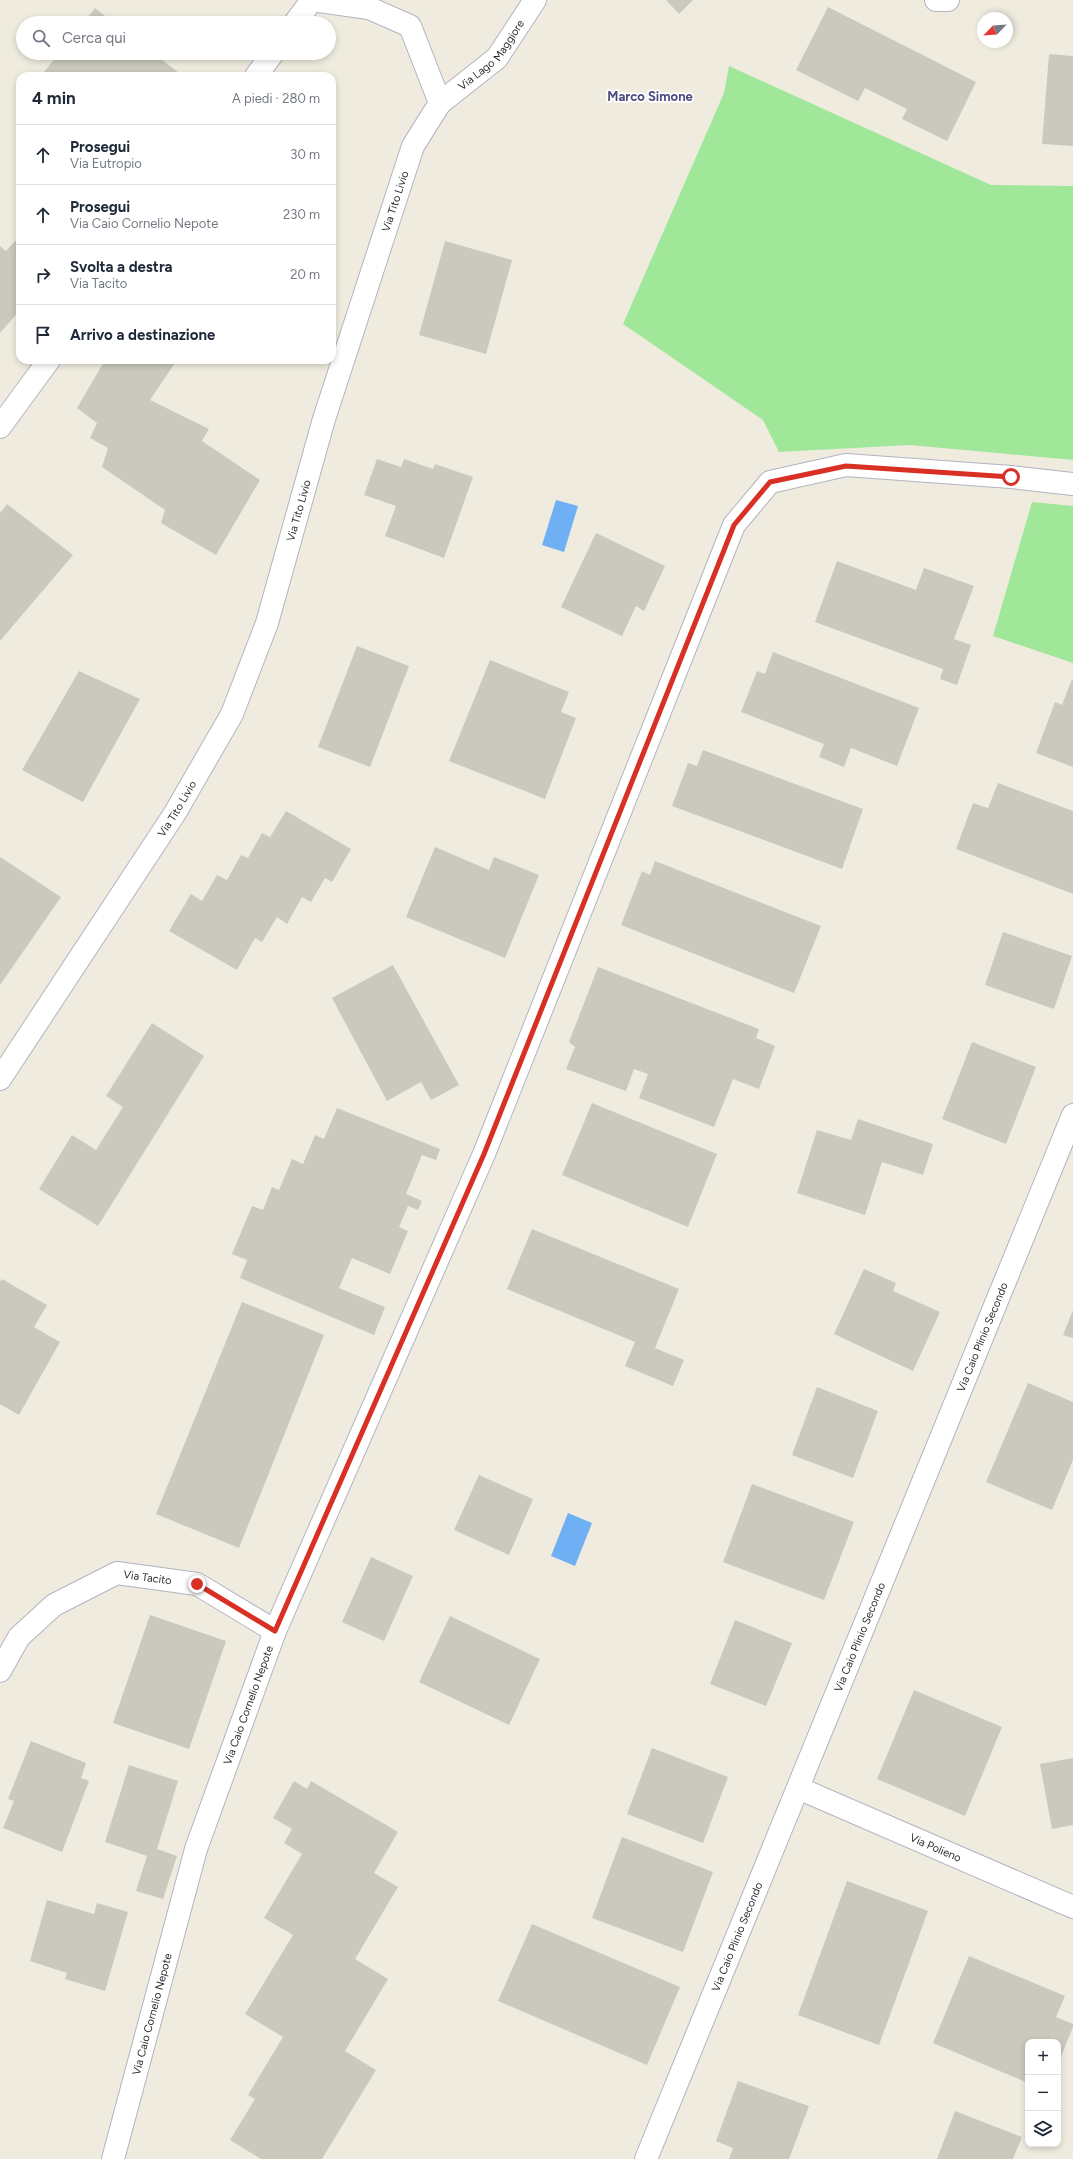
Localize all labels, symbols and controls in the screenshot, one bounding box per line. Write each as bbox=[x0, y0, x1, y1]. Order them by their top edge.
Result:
north arrow bbox=[977, 12, 1013, 48]
search box bbox=[16, 16, 336, 60]
street label: Via Lago Maggiore bbox=[456, 17, 527, 93]
icon: search bbox=[30, 27, 52, 49]
text: Cerca qui bbox=[62, 29, 126, 47]
text: 4 min bbox=[32, 88, 76, 108]
district label: Marco Simone bbox=[607, 89, 693, 104]
text: A piedi · 280 m bbox=[232, 91, 320, 106]
text: Prosegui bbox=[70, 138, 130, 156]
icon: ahead bbox=[32, 144, 54, 166]
text: 30 m bbox=[290, 147, 320, 162]
text: Via Eutropio bbox=[70, 156, 142, 171]
street label: Via Tito Livio bbox=[379, 169, 411, 233]
text: Prosegui bbox=[70, 198, 130, 216]
icon: ahead bbox=[32, 204, 54, 226]
text: 230 m bbox=[283, 207, 320, 222]
text: Via Caio Cornelio Nepote bbox=[70, 216, 218, 231]
text: Svolta a destra bbox=[70, 258, 173, 276]
icon: right bbox=[32, 264, 54, 286]
text: 20 m bbox=[290, 267, 320, 282]
text: Via Tacito bbox=[70, 276, 127, 291]
icon: arrive bbox=[32, 324, 54, 346]
text: Arrivo a destinazione bbox=[70, 326, 215, 344]
route start bbox=[1002, 468, 1020, 486]
street label: Via Tito Livio bbox=[284, 478, 313, 543]
street label: Via Tito Livio bbox=[155, 778, 199, 839]
street label: Via Caio Plinio Secondo bbox=[954, 1280, 1010, 1394]
street label: Via Tacito bbox=[123, 1567, 173, 1587]
route end bbox=[188, 1575, 206, 1593]
street label: Via Caio Plinio Secondo bbox=[831, 1580, 888, 1694]
street label: Via Caio Cornelio Nepote bbox=[221, 1644, 276, 1766]
street label: Via Polieno bbox=[908, 1831, 963, 1864]
street label: Via Caio Plinio Secondo bbox=[709, 1880, 765, 1993]
street label: Via Caio Cornelio Nepote bbox=[129, 1952, 174, 2076]
map controls bbox=[1025, 2039, 1061, 2147]
button: + bbox=[1025, 2039, 1061, 2075]
button: − bbox=[1025, 2075, 1061, 2111]
button: layers bbox=[1025, 2111, 1061, 2147]

